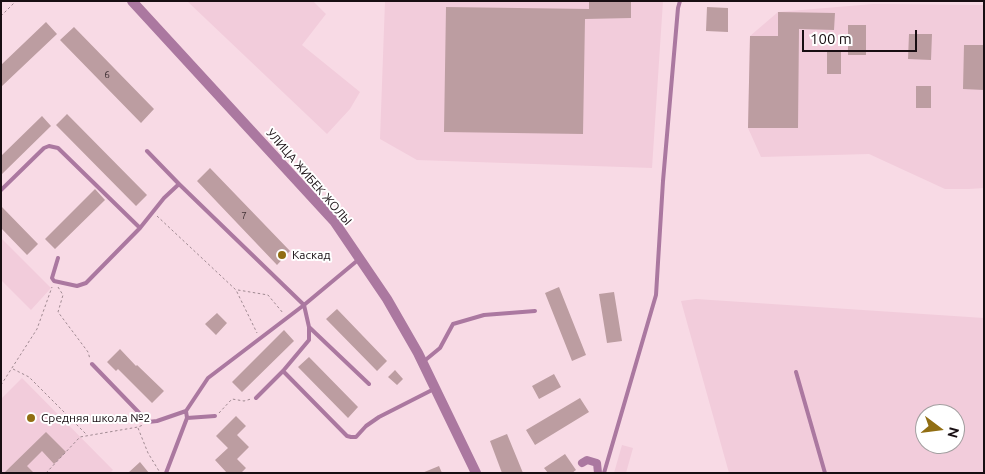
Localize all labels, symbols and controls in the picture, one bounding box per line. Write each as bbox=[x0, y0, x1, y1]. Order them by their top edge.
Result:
scale bar bbox=[805, 20, 920, 52]
text: 100 m bbox=[810, 30, 852, 47]
house number: 6 bbox=[104, 69, 110, 81]
street label: УЛИЦА ЖИБЕК ЖОЛЫ bbox=[263, 126, 355, 228]
house number: 7 bbox=[241, 210, 247, 222]
place label: Каскад bbox=[292, 248, 330, 262]
marker: Каскад bbox=[276, 249, 288, 261]
north arrow bbox=[915, 404, 965, 454]
place label: Средняя школа №2 bbox=[41, 411, 150, 425]
marker: Средняя школа №2 bbox=[25, 412, 37, 424]
text: N bbox=[944, 425, 963, 440]

